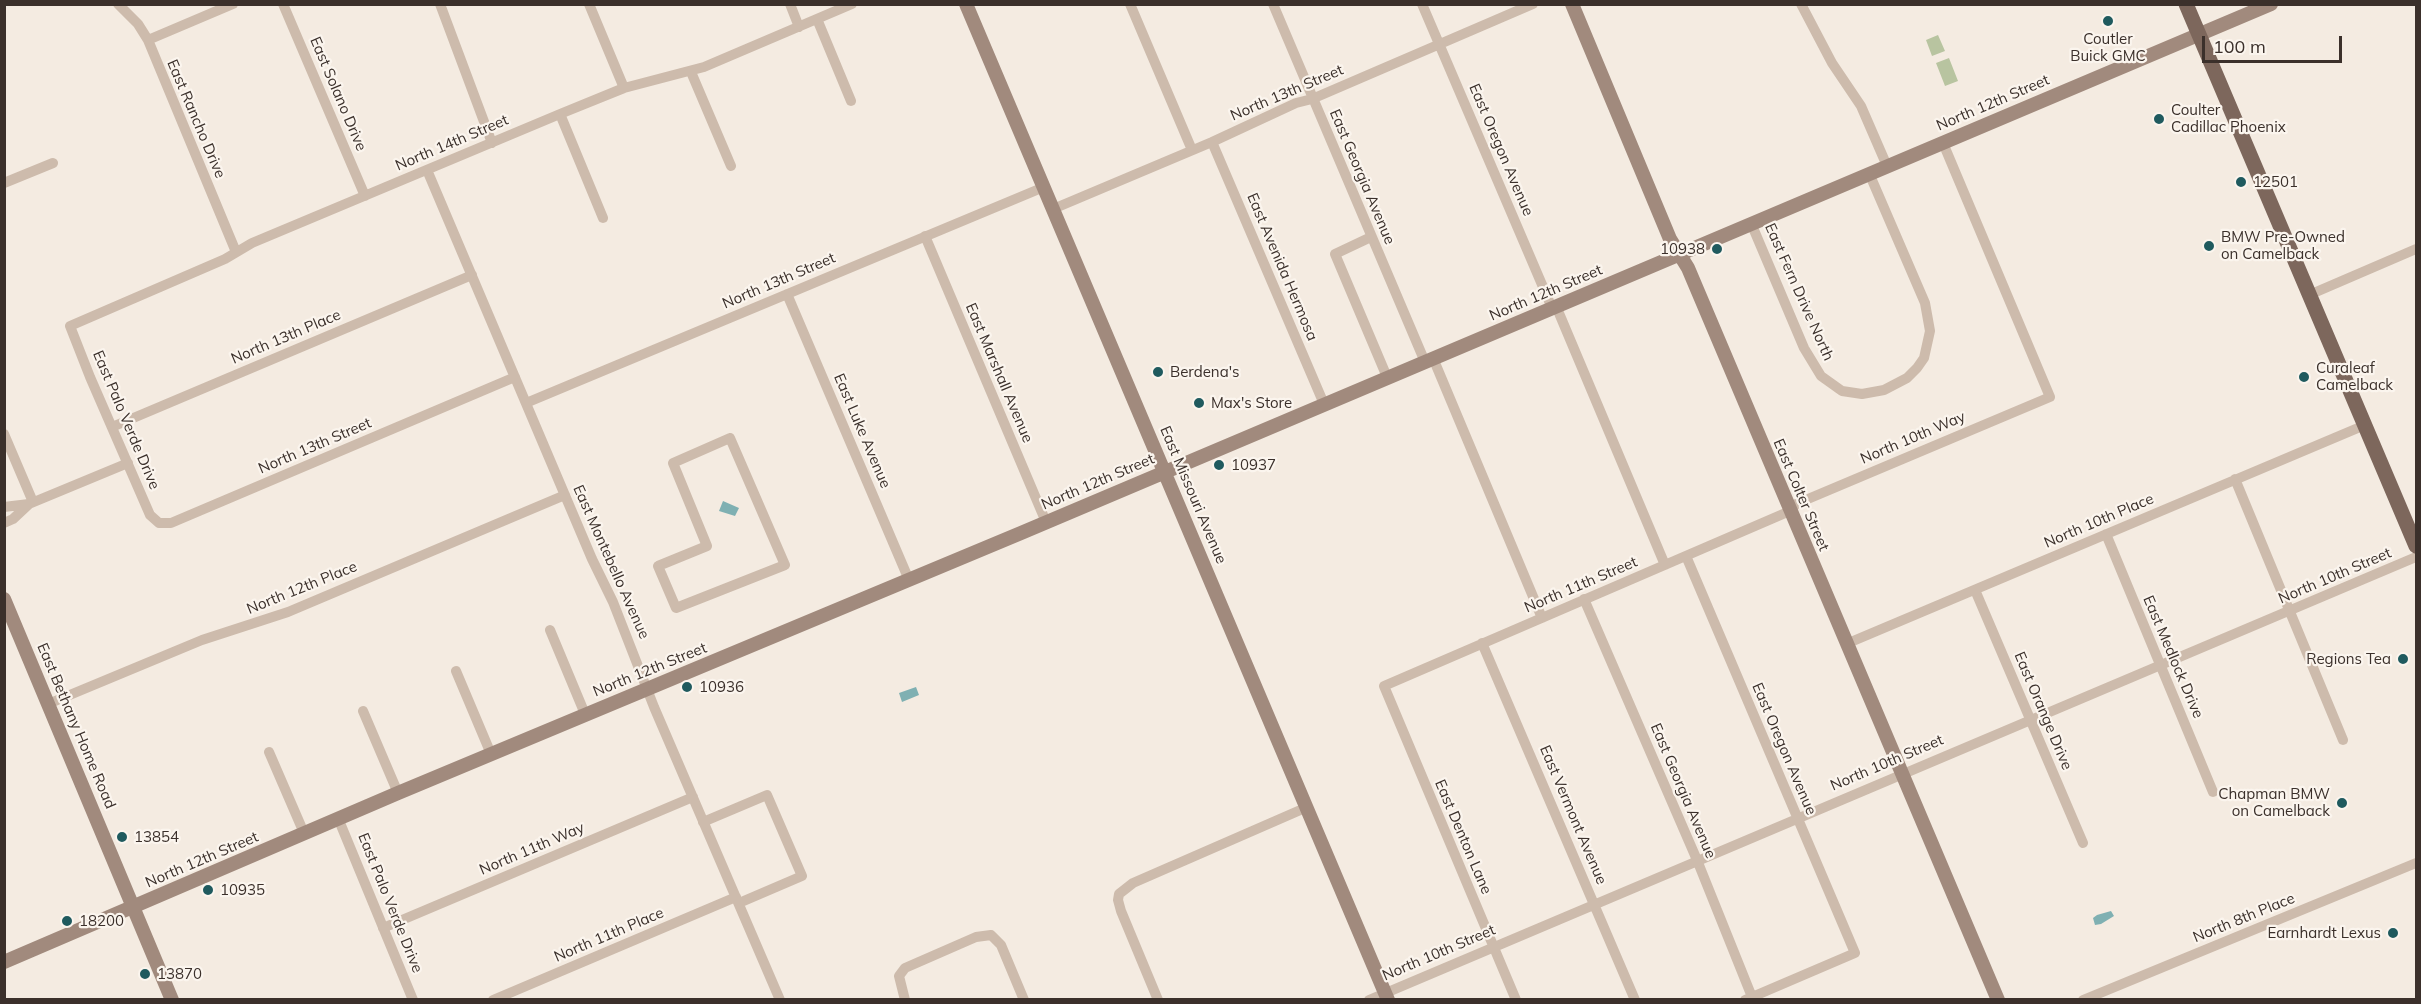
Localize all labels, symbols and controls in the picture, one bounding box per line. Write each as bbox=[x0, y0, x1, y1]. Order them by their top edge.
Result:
marker: Coutler Buick GMC bbox=[2101, 14, 2115, 28]
scale bar bbox=[2205, 24, 2344, 62]
place label: Coutler Buick GMC bbox=[2070, 30, 2146, 65]
street label: East Solano Drive bbox=[306, 34, 370, 154]
text: 100 m bbox=[2213, 35, 2266, 58]
street label: East Rancho Drive bbox=[163, 57, 229, 181]
street label: North 13th Street bbox=[1228, 61, 1346, 125]
street label: North 12th Street bbox=[1934, 71, 2052, 135]
street label: East Oregon Avenue bbox=[1465, 81, 1537, 219]
place label: Coulter Cadillac Phoenix bbox=[2171, 101, 2286, 136]
street label: East Georgia Avenue bbox=[1325, 107, 1399, 247]
street label: North 14th Street bbox=[393, 111, 511, 175]
marker: Coulter Cadillac Phoenix bbox=[2152, 112, 2166, 126]
place label: 12501 bbox=[2253, 173, 2298, 191]
marker: 12501 bbox=[2234, 175, 2248, 189]
street label: East Avenida Hermosa bbox=[1243, 191, 1321, 343]
street label: East Fern Drive North bbox=[1761, 221, 1837, 363]
place label: BMW Pre-Owned on Camelback bbox=[2221, 228, 2345, 263]
marker: BMW Pre-Owned on Camelback bbox=[2202, 239, 2216, 253]
place label: 10938 bbox=[1660, 240, 1705, 258]
marker: 10938 bbox=[1710, 242, 1724, 256]
street label: North 13th Street bbox=[720, 249, 838, 313]
street label: North 12th Street bbox=[1487, 261, 1605, 325]
street label: East Marshall Avenue bbox=[961, 300, 1037, 446]
street label: North 13th Place bbox=[228, 306, 344, 368]
street label: East Palo Verde Drive bbox=[89, 348, 163, 492]
place label: Curaleaf Camelback bbox=[2316, 359, 2393, 394]
place label: Berdena's bbox=[1170, 363, 1239, 381]
marker: Berdena's bbox=[1151, 365, 1165, 379]
marker: Curaleaf Camelback bbox=[2297, 370, 2311, 384]
street label: East Luke Avenue bbox=[830, 371, 894, 491]
place label: Max's Store bbox=[1211, 394, 1292, 412]
marker: Max's Store bbox=[1192, 396, 1206, 410]
street label: North 10th Way bbox=[1858, 408, 1968, 468]
street label: North 13th Street bbox=[256, 414, 374, 478]
street label: East Missouri Avenue bbox=[1156, 423, 1230, 567]
street label: East Colter Street bbox=[1769, 436, 1833, 554]
street label: North 12th Street bbox=[1039, 450, 1157, 514]
place label: 10937 bbox=[1231, 456, 1276, 474]
marker: 10937 bbox=[1212, 458, 1226, 472]
street label: East Montebello Avenue bbox=[569, 482, 653, 642]
street label: North 10th Place bbox=[2041, 490, 2157, 552]
street label: North 10th Street bbox=[2276, 544, 2394, 608]
street label: North 11th Street bbox=[1522, 553, 1640, 617]
street label: North 12th Place bbox=[244, 558, 360, 618]
street label: East Medlock Drive bbox=[2139, 593, 2207, 721]
street label: North 12th Street bbox=[591, 639, 709, 701]
street label: East Bethany Home Road bbox=[33, 640, 119, 812]
street label: East Orange Drive bbox=[2010, 649, 2076, 773]
place label: Regions Tea bbox=[2306, 650, 2391, 668]
marker: Regions Tea bbox=[2396, 652, 2410, 666]
place label: 10936 bbox=[699, 678, 744, 696]
marker: 10936 bbox=[680, 680, 694, 694]
street label: East Oregon Avenue bbox=[1748, 680, 1820, 818]
street label: East Georgia Avenue bbox=[1646, 721, 1720, 861]
street label: North 10th Street bbox=[1828, 731, 1946, 795]
street label: East Vermont Avenue bbox=[1536, 743, 1610, 887]
street label: East Denton Lane bbox=[1431, 777, 1495, 897]
place label: Chapman BMW on Camelback bbox=[2218, 785, 2330, 820]
marker: Chapman BMW on Camelback bbox=[2335, 796, 2349, 810]
street label: North 11th Way bbox=[477, 819, 587, 879]
place label: 13854 bbox=[134, 828, 179, 846]
street label: North 12th Street bbox=[143, 828, 261, 892]
marker: 13854 bbox=[115, 830, 129, 844]
street label: East Palo Verde Drive bbox=[354, 831, 426, 975]
place label: 10935 bbox=[220, 881, 265, 899]
marker: 10935 bbox=[201, 883, 215, 897]
street label: North 8th Place bbox=[2190, 889, 2298, 947]
street label: North 11th Place bbox=[551, 904, 667, 966]
place label: 18200 bbox=[79, 912, 124, 930]
marker: 18200 bbox=[60, 914, 74, 928]
street label: North 10th Street bbox=[1380, 921, 1498, 985]
place label: Earnhardt Lexus bbox=[2267, 924, 2381, 942]
marker: Earnhardt Lexus bbox=[2386, 926, 2400, 940]
place label: 13870 bbox=[157, 965, 202, 983]
marker: 13870 bbox=[138, 967, 152, 981]

